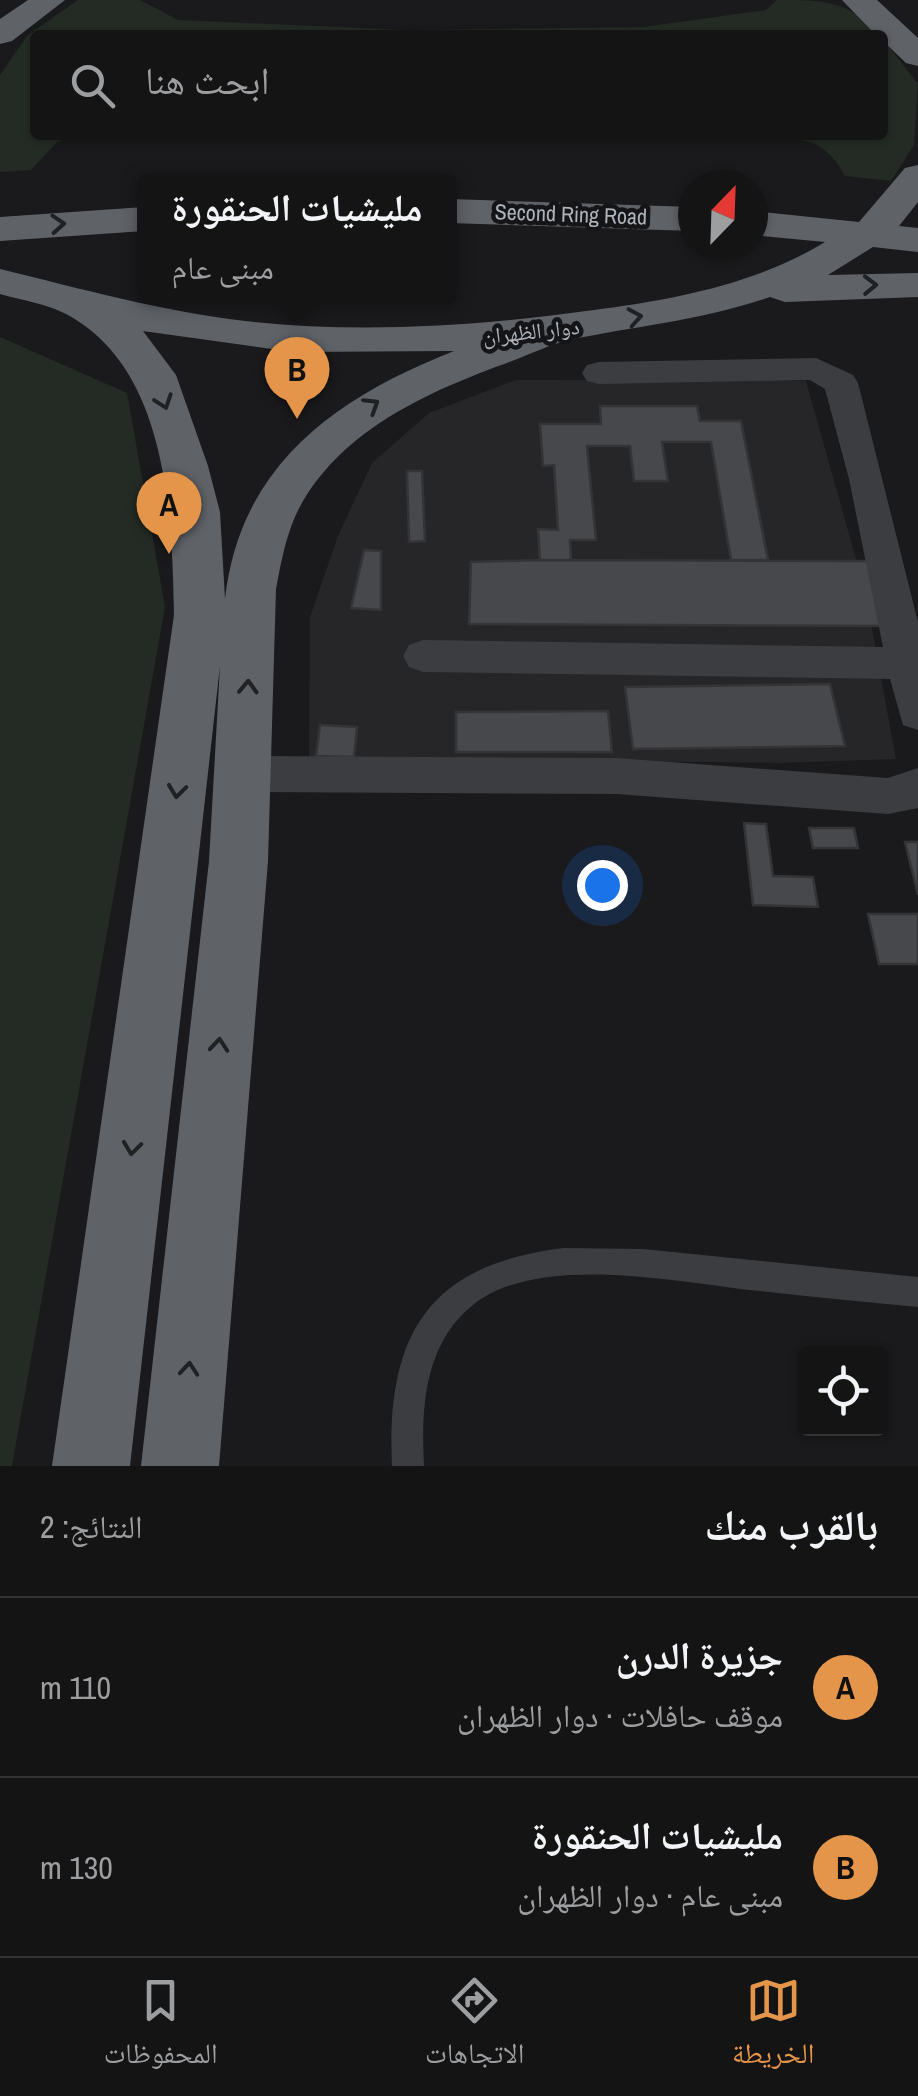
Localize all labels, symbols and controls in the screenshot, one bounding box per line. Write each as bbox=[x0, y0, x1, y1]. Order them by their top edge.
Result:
search box bbox=[30, 30, 888, 140]
text: ابحث هنا bbox=[145, 55, 270, 106]
icon: search bbox=[65, 58, 120, 113]
north arrow bbox=[678, 170, 768, 260]
popup bbox=[137, 174, 457, 304]
text: مليشيات الحنقورة bbox=[171, 182, 423, 233]
street label: Second Ring Road bbox=[494, 196, 648, 232]
one-way arrow bbox=[51, 214, 67, 236]
text: مبنى عام bbox=[171, 246, 274, 289]
one-way arrow bbox=[862, 275, 878, 296]
one-way arrow bbox=[627, 307, 643, 328]
street label: دوار الظهران bbox=[481, 311, 581, 351]
pin: B bbox=[264, 336, 330, 419]
one-way arrow bbox=[152, 393, 172, 410]
one-way arrow bbox=[361, 399, 379, 418]
pin: A bbox=[136, 472, 202, 554]
one-way arrow bbox=[237, 678, 258, 694]
one-way arrow bbox=[167, 783, 188, 799]
your location bbox=[577, 860, 628, 911]
one-way arrow bbox=[208, 1037, 230, 1053]
one-way arrow bbox=[122, 1140, 143, 1156]
map controls bbox=[798, 1346, 888, 1436]
button: locate bbox=[798, 1346, 888, 1436]
one-way arrow bbox=[178, 1360, 200, 1376]
text: بالقرب منك bbox=[704, 1497, 878, 1553]
text: النتائج: 2 bbox=[40, 1505, 143, 1548]
text: جزيرة الدرن bbox=[616, 1630, 783, 1681]
text: 110 m bbox=[40, 1666, 111, 1709]
text: A bbox=[836, 1666, 855, 1709]
text: موقف حافلات · دوار الظهران bbox=[457, 1694, 783, 1737]
text: مليشيات الحنقورة bbox=[532, 1810, 783, 1861]
text: 130 m bbox=[40, 1846, 113, 1889]
text: B bbox=[836, 1846, 855, 1889]
text: مبنى عام · دوار الظهران bbox=[517, 1874, 783, 1917]
tab: المحفوظات bbox=[104, 1973, 218, 2081]
tab: الاتجاهات bbox=[425, 1973, 524, 2081]
tab: الخريطة bbox=[732, 1973, 814, 2081]

